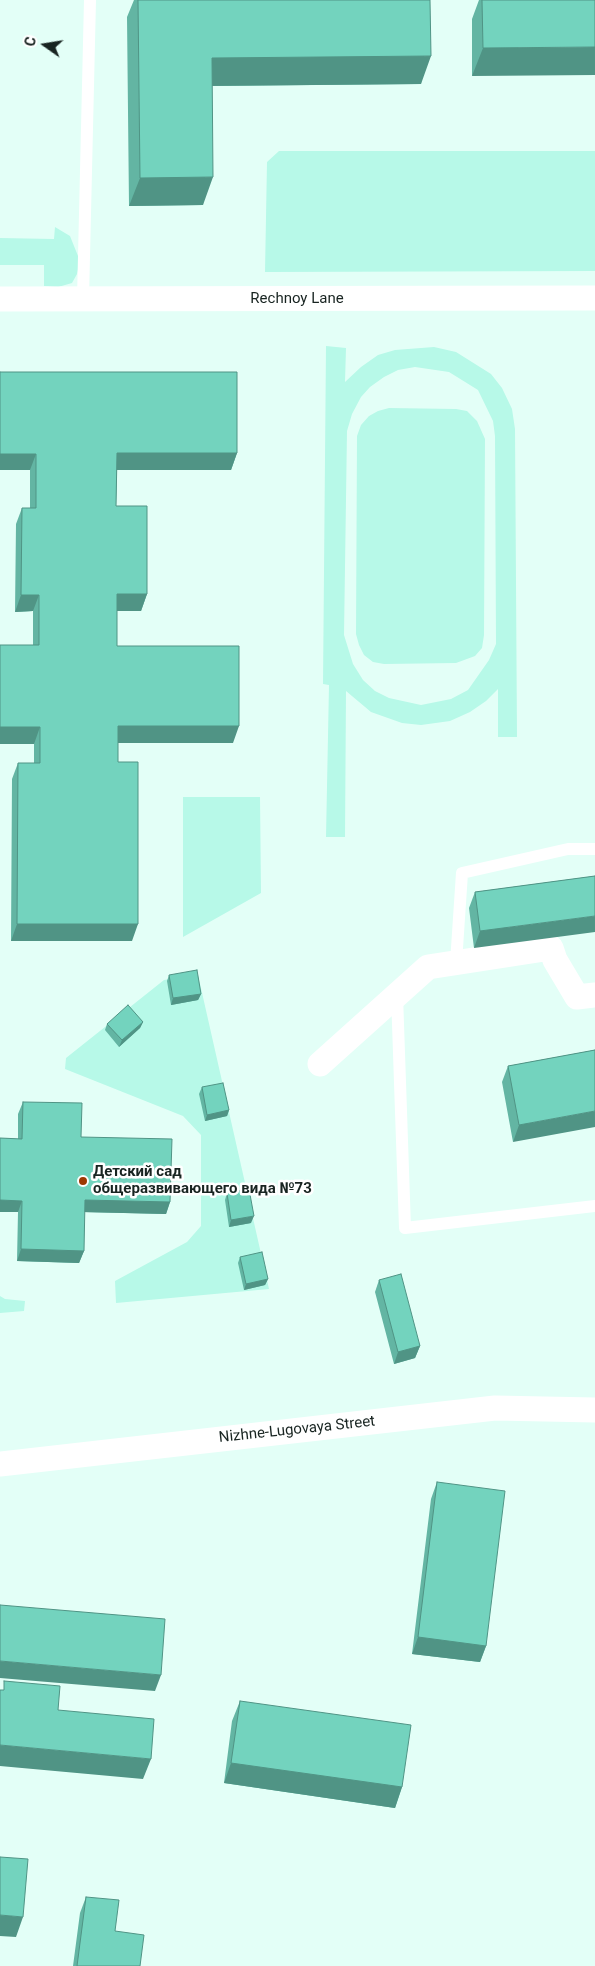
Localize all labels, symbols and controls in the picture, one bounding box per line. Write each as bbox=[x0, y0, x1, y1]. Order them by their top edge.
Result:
north arrow bbox=[20, 20, 70, 70]
text: С bbox=[22, 35, 39, 48]
street label: Rechnoy Lane bbox=[250, 290, 344, 308]
place label: Детский сад общеразвивающего вида №73 bbox=[93, 1163, 312, 1198]
marker: Детский сад общеразвивающего вида №73 bbox=[77, 1175, 89, 1187]
street label: Nizhne-Lugovaya Street bbox=[218, 1413, 376, 1447]

